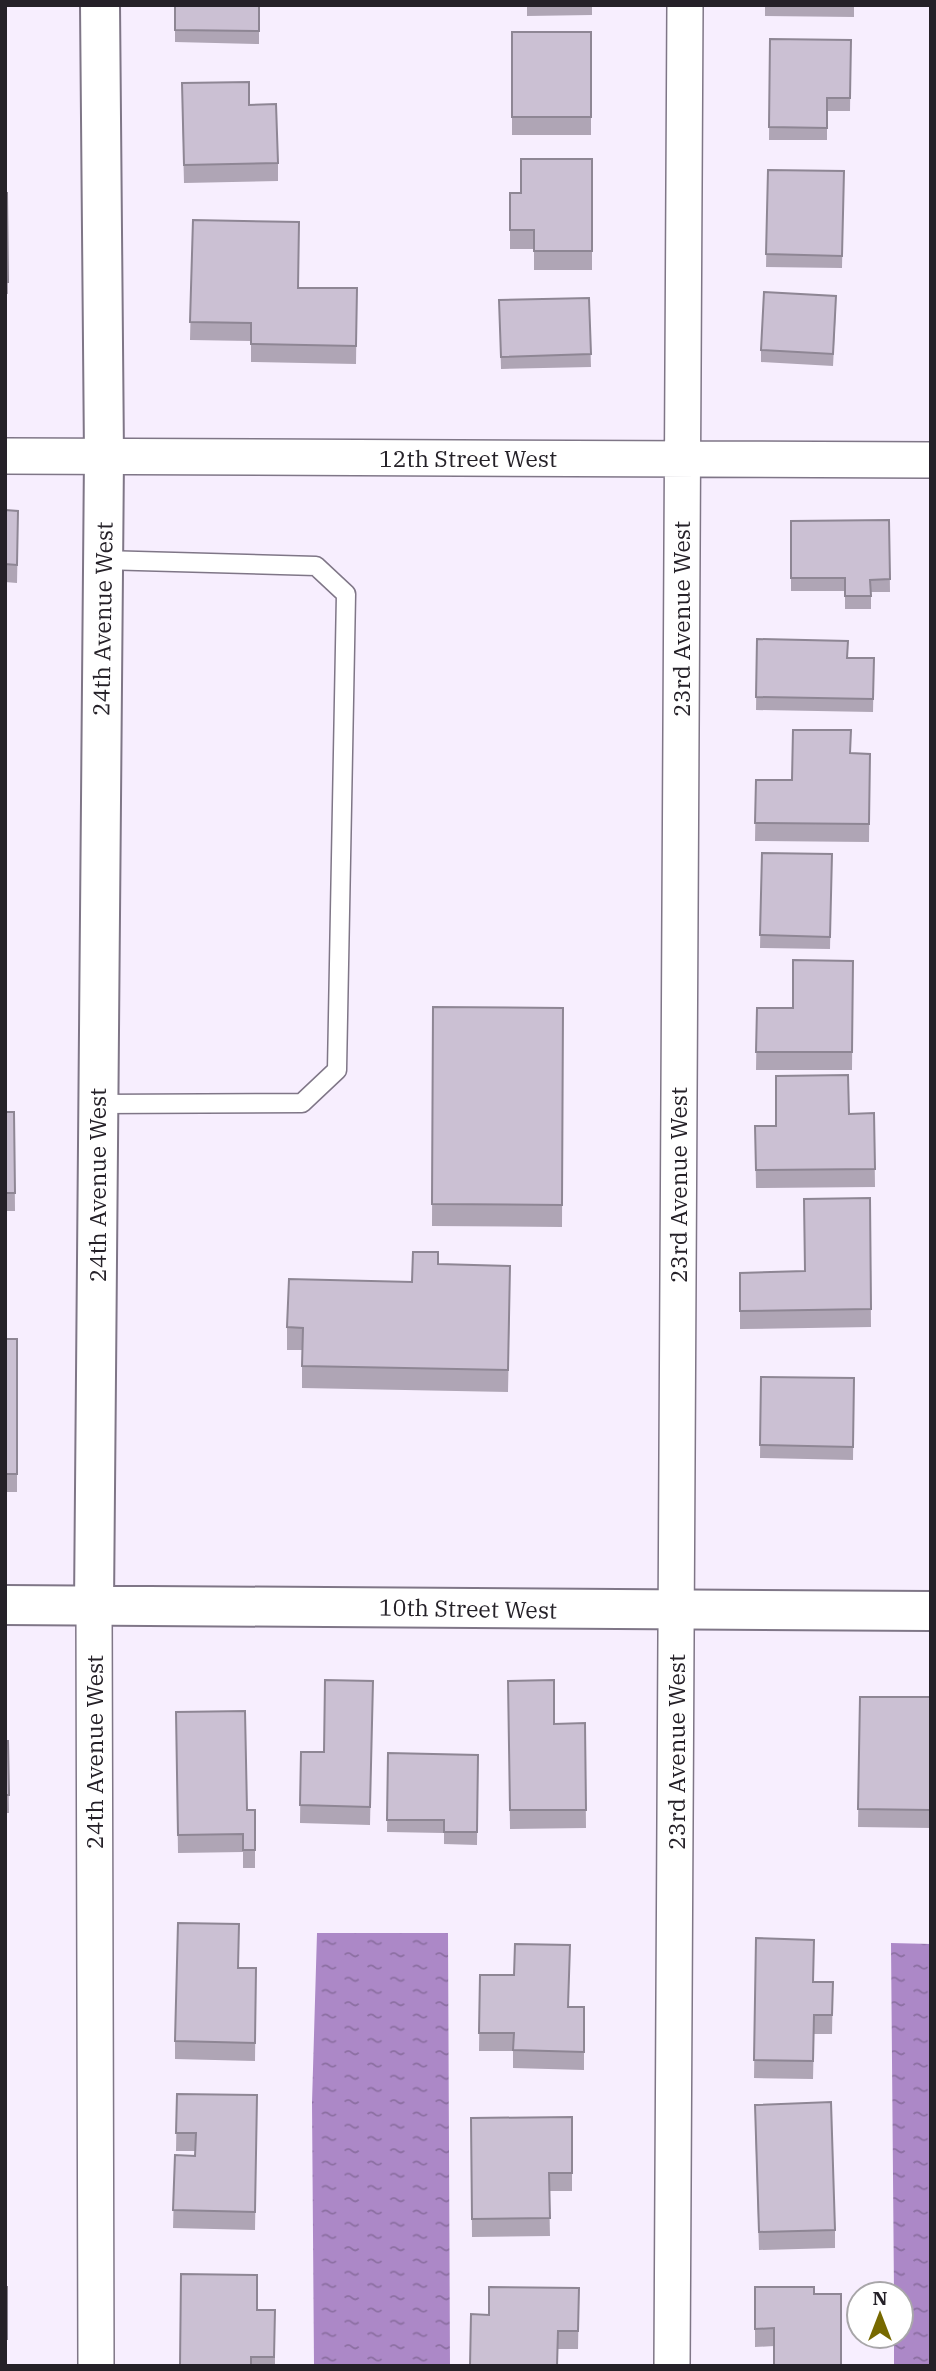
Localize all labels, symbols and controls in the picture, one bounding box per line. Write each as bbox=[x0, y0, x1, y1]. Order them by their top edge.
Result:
street label: 12th Street West bbox=[379, 443, 557, 473]
street label: 23rd Avenue West bbox=[666, 521, 696, 717]
street label: 24th Avenue West bbox=[85, 522, 119, 716]
street label: 23rd Avenue West bbox=[663, 1087, 693, 1283]
street label: 24th Avenue West bbox=[82, 1088, 112, 1282]
street label: 10th Street West bbox=[379, 1591, 557, 1625]
street label: 23rd Avenue West bbox=[661, 1654, 691, 1850]
street label: 24th Avenue West bbox=[79, 1655, 109, 1849]
north arrow bbox=[845, 2280, 915, 2350]
text: N bbox=[872, 2286, 888, 2310]

